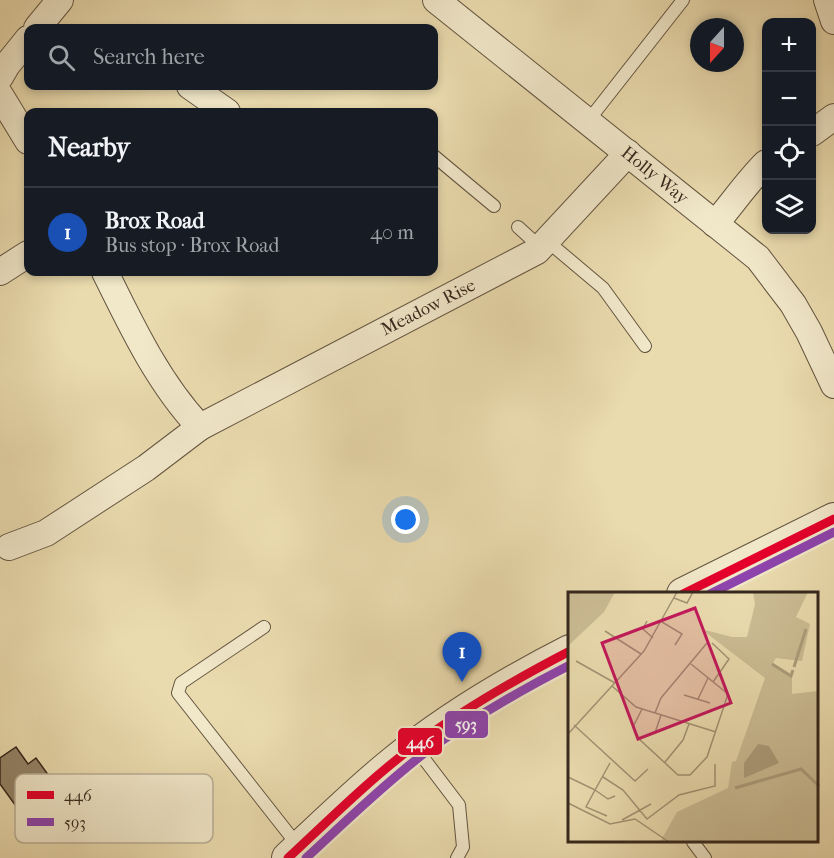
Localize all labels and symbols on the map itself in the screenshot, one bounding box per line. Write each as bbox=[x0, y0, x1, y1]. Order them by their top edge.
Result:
north arrow bbox=[690, 18, 744, 72]
street label: Holly Way bbox=[617, 142, 694, 210]
street label: Meadow Rise bbox=[377, 275, 479, 340]
your location bbox=[391, 505, 420, 534]
inset map bbox=[568, 592, 819, 843]
pin: 1 bbox=[442, 632, 482, 682]
line badge: 593 bbox=[444, 710, 489, 739]
text: 593 bbox=[455, 715, 477, 735]
line badge: 446 bbox=[397, 727, 443, 756]
text: 446 bbox=[405, 733, 434, 753]
legend bbox=[15, 774, 213, 843]
text: 446 bbox=[64, 786, 92, 805]
text: 593 bbox=[64, 813, 86, 832]

